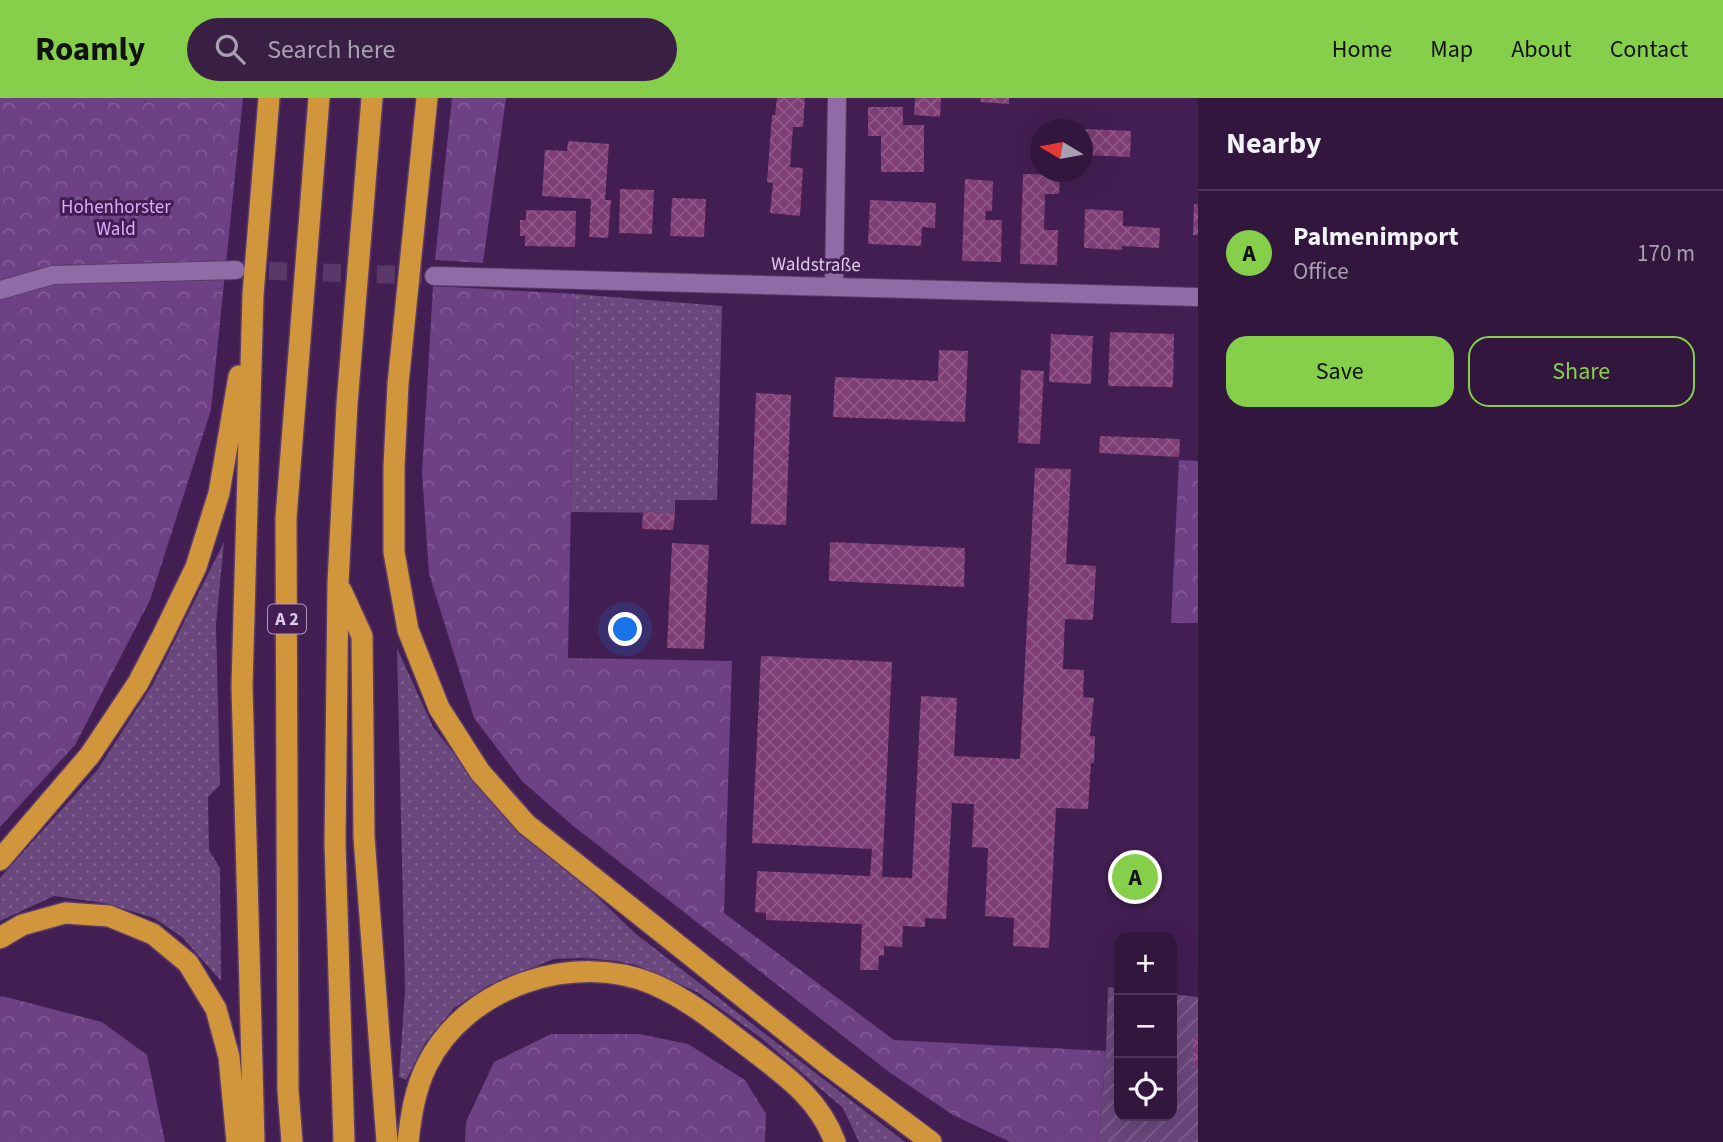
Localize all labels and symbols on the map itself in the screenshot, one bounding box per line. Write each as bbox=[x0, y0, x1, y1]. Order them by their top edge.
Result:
north arrow bbox=[1030, 119, 1093, 182]
park label: Hohenhorster Wald bbox=[61, 194, 171, 243]
street label: Waldstraße bbox=[771, 251, 861, 279]
road number: A 2 bbox=[268, 604, 306, 634]
your location bbox=[608, 612, 642, 646]
pin: A bbox=[1112, 851, 1158, 903]

